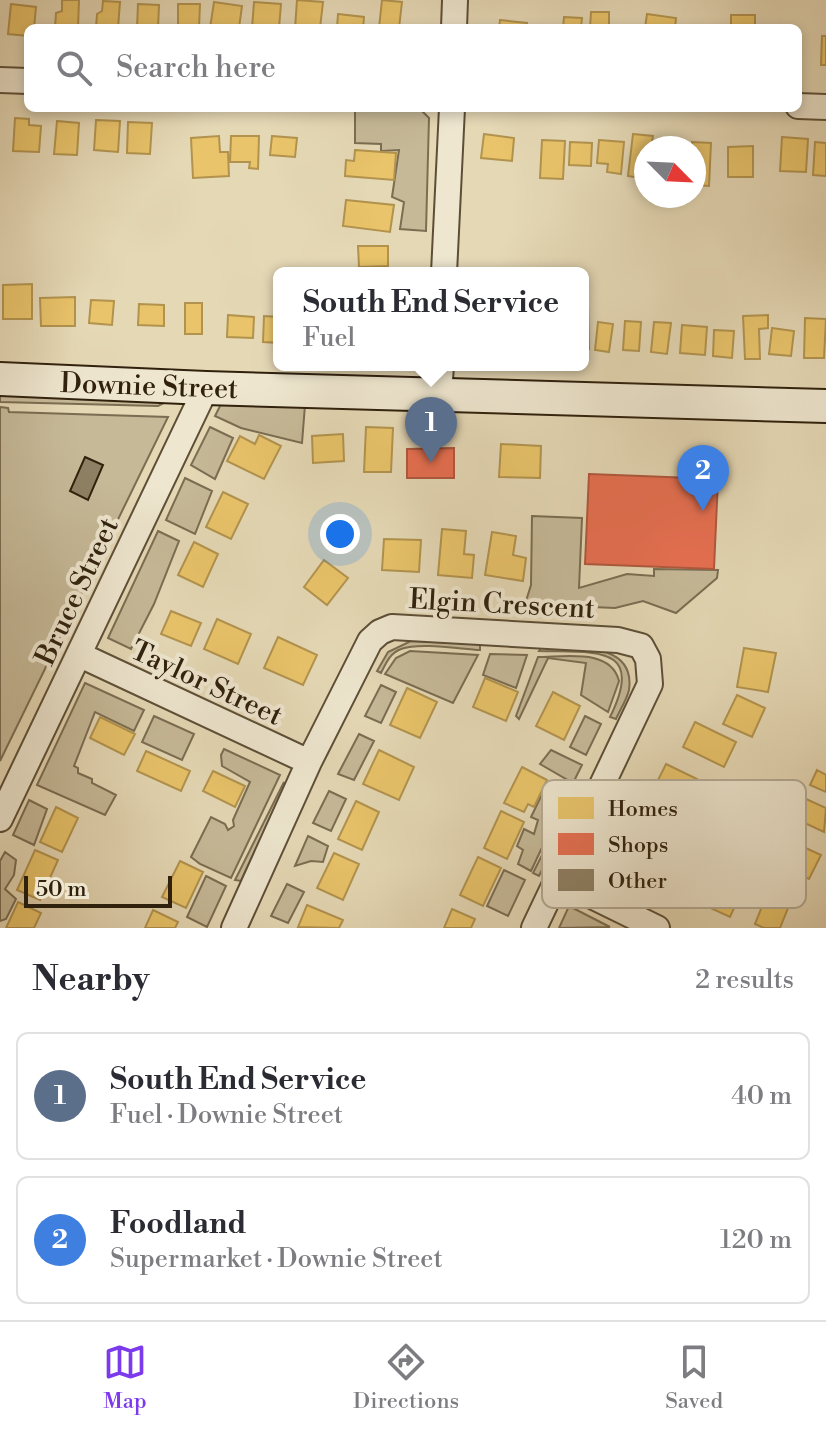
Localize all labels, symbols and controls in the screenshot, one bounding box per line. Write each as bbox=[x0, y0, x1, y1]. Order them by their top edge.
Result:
search box bbox=[24, 24, 802, 112]
icon: search bbox=[52, 46, 96, 90]
text: Search here bbox=[116, 49, 276, 87]
north arrow bbox=[634, 136, 706, 208]
popup bbox=[273, 267, 589, 371]
text: South End Service bbox=[303, 284, 559, 322]
text: Fuel bbox=[303, 322, 355, 354]
street label: Downie Street bbox=[59, 366, 239, 407]
pin: 1 bbox=[405, 397, 457, 463]
pin: 2 bbox=[677, 445, 729, 511]
street label: Bruce Street bbox=[28, 512, 127, 672]
your location bbox=[320, 514, 360, 554]
street label: Elgin Crescent bbox=[408, 582, 596, 627]
street label: Taylor Street bbox=[125, 633, 288, 734]
legend bbox=[542, 780, 806, 908]
text: Homes bbox=[608, 796, 678, 823]
text: Shops bbox=[608, 832, 668, 859]
text: Other bbox=[608, 868, 667, 895]
scale bar bbox=[24, 872, 172, 908]
text: 50 m bbox=[36, 876, 87, 903]
text: Nearby bbox=[32, 959, 150, 1001]
text: 2 results bbox=[695, 964, 794, 996]
text: South End Service bbox=[110, 1061, 366, 1099]
text: 1 bbox=[54, 1080, 66, 1112]
text: 40 m bbox=[731, 1080, 792, 1112]
text: Fuel · Downie Street bbox=[110, 1099, 343, 1131]
text: Foodland bbox=[110, 1205, 246, 1243]
text: 2 bbox=[52, 1224, 68, 1256]
text: 120 m bbox=[720, 1224, 792, 1256]
text: Supermarket · Downie Street bbox=[110, 1243, 443, 1275]
tab: Map bbox=[103, 1340, 147, 1415]
tab: Directions bbox=[353, 1340, 459, 1415]
tab: Saved bbox=[665, 1340, 723, 1415]

